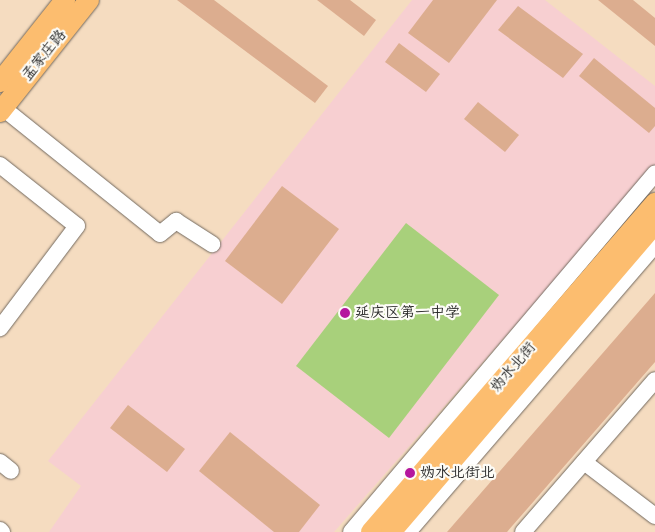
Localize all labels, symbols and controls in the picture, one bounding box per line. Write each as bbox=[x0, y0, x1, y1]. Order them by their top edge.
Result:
street label: 孟家庄路 bbox=[18, 26, 70, 84]
place label: 延庆区第一中学 bbox=[355, 304, 460, 322]
marker: 延庆区第一中学 bbox=[339, 307, 351, 319]
street label: 妫水北街 bbox=[487, 338, 539, 396]
place label: 妫水北街北 bbox=[420, 464, 495, 482]
marker: 妫水北街北 bbox=[404, 467, 416, 479]

